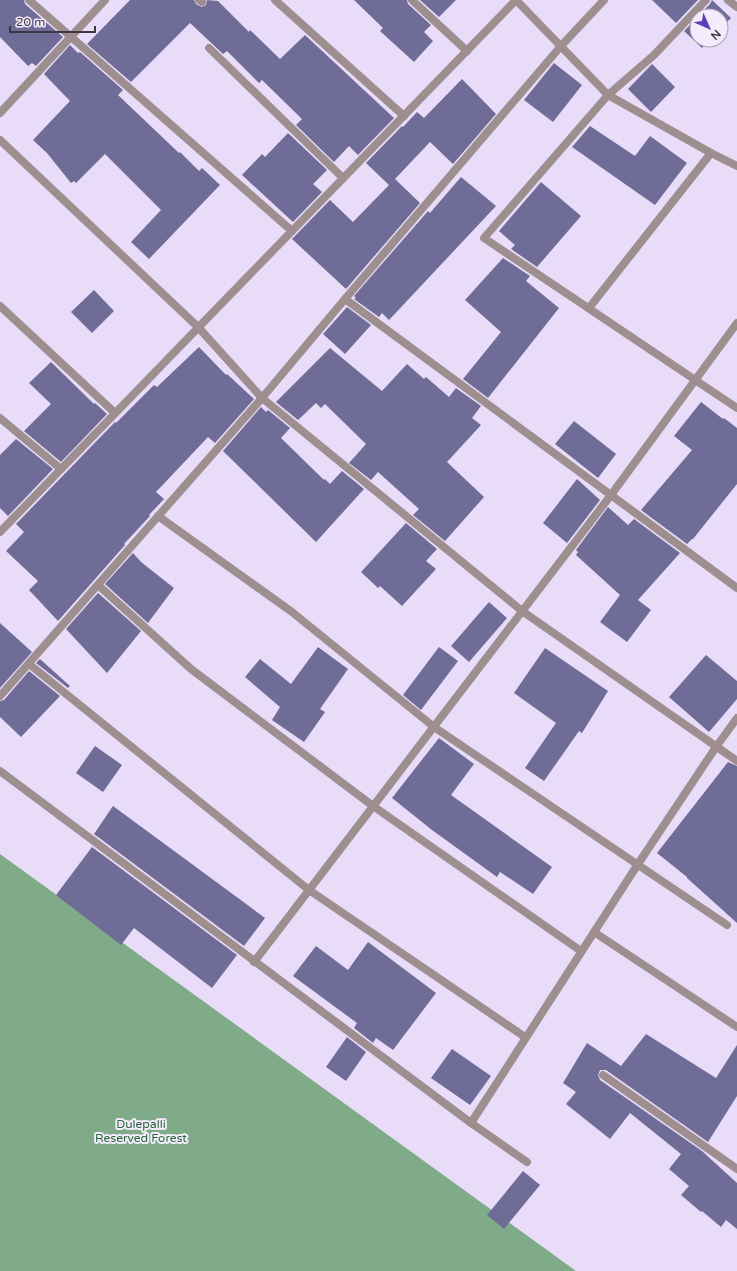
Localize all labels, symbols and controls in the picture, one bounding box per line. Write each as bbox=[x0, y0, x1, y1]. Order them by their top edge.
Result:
scale bar bbox=[10, 8, 95, 34]
north arrow bbox=[689, 8, 729, 48]
text: 20 m bbox=[16, 15, 45, 29]
text: N bbox=[708, 27, 723, 42]
park label: Dulepalli Reserved Forest bbox=[95, 1117, 187, 1145]

